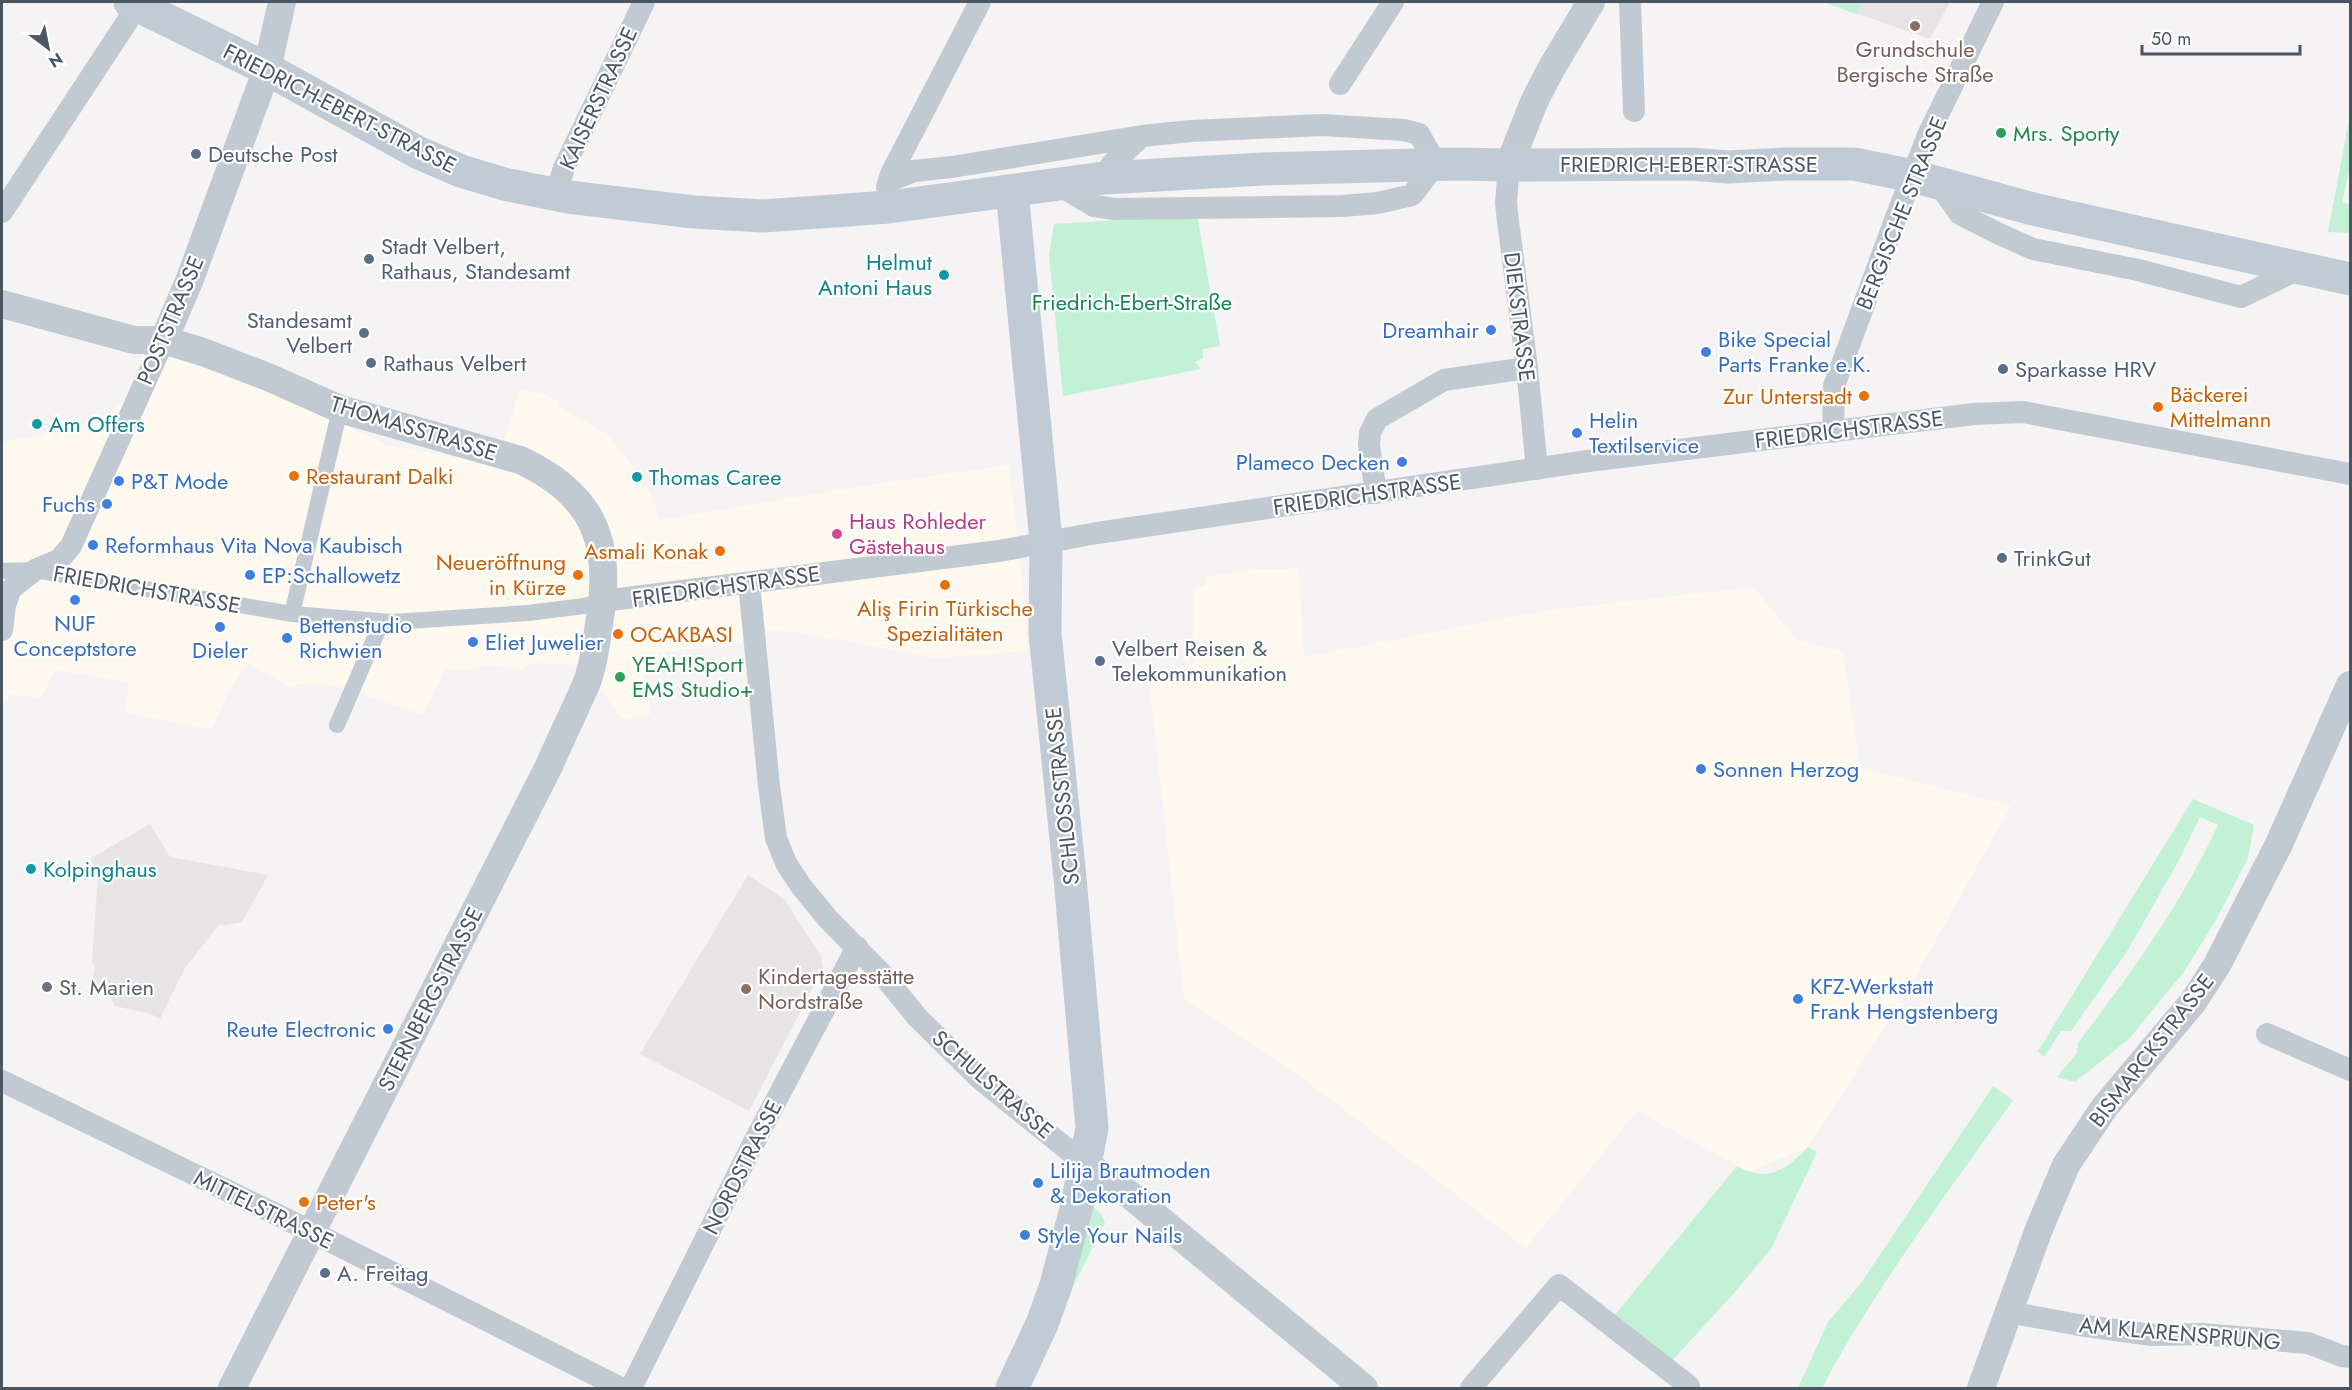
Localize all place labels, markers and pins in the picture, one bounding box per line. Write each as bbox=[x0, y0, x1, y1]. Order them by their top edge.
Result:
marker: Grundschule Bergische Straße bbox=[1908, 19, 1922, 33]
place label: Grundschule Bergische Straße bbox=[1836, 33, 1994, 90]
place label: Mrs. Sporty bbox=[2013, 117, 2120, 149]
marker: Mrs. Sporty bbox=[1994, 126, 2008, 140]
place label: Deutsche Post bbox=[208, 138, 338, 170]
marker: Deutsche Post bbox=[189, 147, 203, 161]
place label: Stadt Velbert, Rathaus, Standesamt bbox=[381, 230, 571, 287]
place label: Helmut Antoni Haus bbox=[818, 246, 933, 303]
marker: Stadt Velbert, Rathaus, Standesamt bbox=[362, 252, 376, 266]
marker: Helmut Antoni Haus bbox=[937, 268, 951, 282]
place label: Standesamt Velbert bbox=[247, 304, 353, 361]
place label: Dreamhair bbox=[1382, 314, 1479, 346]
marker: Dreamhair bbox=[1484, 323, 1498, 337]
place label: Bike Special Parts Franke e.K. bbox=[1718, 323, 1872, 380]
marker: Standesamt Velbert bbox=[357, 326, 371, 340]
marker: Bike Special Parts Franke e.K. bbox=[1699, 345, 1713, 359]
place label: Rathaus Velbert bbox=[383, 347, 527, 379]
place label: Sparkasse HRV bbox=[2015, 353, 2157, 385]
marker: Rathaus Velbert bbox=[364, 356, 378, 370]
marker: Sparkasse HRV bbox=[1996, 362, 2010, 376]
place label: Bäckerei Mittelmann bbox=[2170, 378, 2271, 435]
place label: Zur Unterstadt bbox=[1723, 380, 1853, 412]
marker: Zur Unterstadt bbox=[1857, 389, 1871, 403]
marker: Bäckerei Mittelmann bbox=[2151, 400, 2165, 414]
place label: Helin Textilservice bbox=[1589, 404, 1699, 461]
place label: Am Offers bbox=[49, 408, 145, 440]
marker: Am Offers bbox=[30, 417, 44, 431]
marker: Helin Textilservice bbox=[1570, 426, 1584, 440]
place label: Plameco Decken bbox=[1236, 446, 1390, 478]
marker: Plameco Decken bbox=[1395, 455, 1409, 469]
place label: Restaurant Dalki bbox=[306, 460, 454, 492]
place label: Thomas Caree bbox=[649, 461, 782, 493]
place label: P&T Mode bbox=[131, 465, 228, 497]
marker: Restaurant Dalki bbox=[287, 469, 301, 483]
marker: Thomas Caree bbox=[630, 470, 644, 484]
marker: P&T Mode bbox=[112, 474, 126, 488]
place label: Fuchs bbox=[42, 488, 95, 520]
marker: Fuchs bbox=[100, 497, 114, 511]
place label: Haus Rohleder Gästehaus bbox=[849, 505, 986, 562]
marker: Haus Rohleder Gästehaus bbox=[830, 527, 844, 541]
place label: Reformhaus Vita Nova Kaubisch bbox=[105, 529, 403, 561]
place label: Asmali Konak bbox=[584, 535, 708, 567]
marker: Reformhaus Vita Nova Kaubisch bbox=[86, 538, 100, 552]
place label: TrinkGut bbox=[2014, 542, 2092, 574]
marker: Asmali Konak bbox=[713, 544, 727, 558]
place label: Neueröffnung in Kürze bbox=[436, 546, 566, 603]
marker: TrinkGut bbox=[1995, 551, 2009, 565]
place label: EP:Schallowetz bbox=[262, 559, 401, 591]
marker: EP:Schallowetz bbox=[243, 568, 257, 582]
marker: Neueröffnung in Kürze bbox=[571, 568, 585, 582]
marker: Aliş Firin Türkische Spezialitäten bbox=[938, 578, 952, 592]
place label: Aliş Firin Türkische Spezialitäten bbox=[857, 592, 1033, 649]
marker: NUF Conceptstore bbox=[68, 593, 82, 607]
place label: NUF Conceptstore bbox=[13, 607, 137, 664]
place label: Bettenstudio Richwien bbox=[299, 609, 412, 666]
place label: OCAKBASI bbox=[630, 618, 733, 650]
marker: Dieler bbox=[213, 620, 227, 634]
place label: Eliet Juwelier bbox=[485, 626, 604, 658]
marker: OCAKBASI bbox=[611, 627, 625, 641]
marker: Bettenstudio Richwien bbox=[280, 631, 294, 645]
place label: Velbert Reisen & Telekommunikation bbox=[1112, 632, 1287, 689]
place label: Dieler bbox=[192, 634, 248, 666]
marker: Eliet Juwelier bbox=[466, 635, 480, 649]
place label: YEAH!Sport EMS Studio+ bbox=[632, 648, 753, 705]
marker: Velbert Reisen & Telekommunikation bbox=[1093, 654, 1107, 668]
marker: YEAH!Sport EMS Studio+ bbox=[613, 670, 627, 684]
place label: Sonnen Herzog bbox=[1713, 753, 1859, 785]
marker: Sonnen Herzog bbox=[1694, 762, 1708, 776]
place label: Kolpinghaus bbox=[43, 853, 157, 885]
marker: Kolpinghaus bbox=[24, 862, 38, 876]
place label: Kindertagesstätte Nordstraße bbox=[758, 960, 914, 1017]
place label: KFZ-Werkstatt Frank Hengstenberg bbox=[1810, 970, 1998, 1027]
place label: St. Marien bbox=[59, 971, 154, 1003]
marker: St. Marien bbox=[40, 980, 54, 994]
marker: Kindertagesstätte Nordstraße bbox=[739, 982, 753, 996]
marker: KFZ-Werkstatt Frank Hengstenberg bbox=[1791, 992, 1805, 1006]
place label: Reute Electronic bbox=[226, 1013, 376, 1045]
marker: Reute Electronic bbox=[381, 1022, 395, 1036]
place label: Lilija Brautmoden & Dekoration bbox=[1050, 1154, 1211, 1211]
marker: Lilija Brautmoden & Dekoration bbox=[1031, 1176, 1045, 1190]
place label: Peter's bbox=[316, 1186, 376, 1218]
marker: Peter's bbox=[297, 1195, 311, 1209]
place label: Style Your Nails bbox=[1037, 1219, 1182, 1251]
marker: Style Your Nails bbox=[1018, 1228, 1032, 1242]
place label: A. Freitag bbox=[337, 1257, 429, 1289]
marker: A. Freitag bbox=[318, 1266, 332, 1280]

